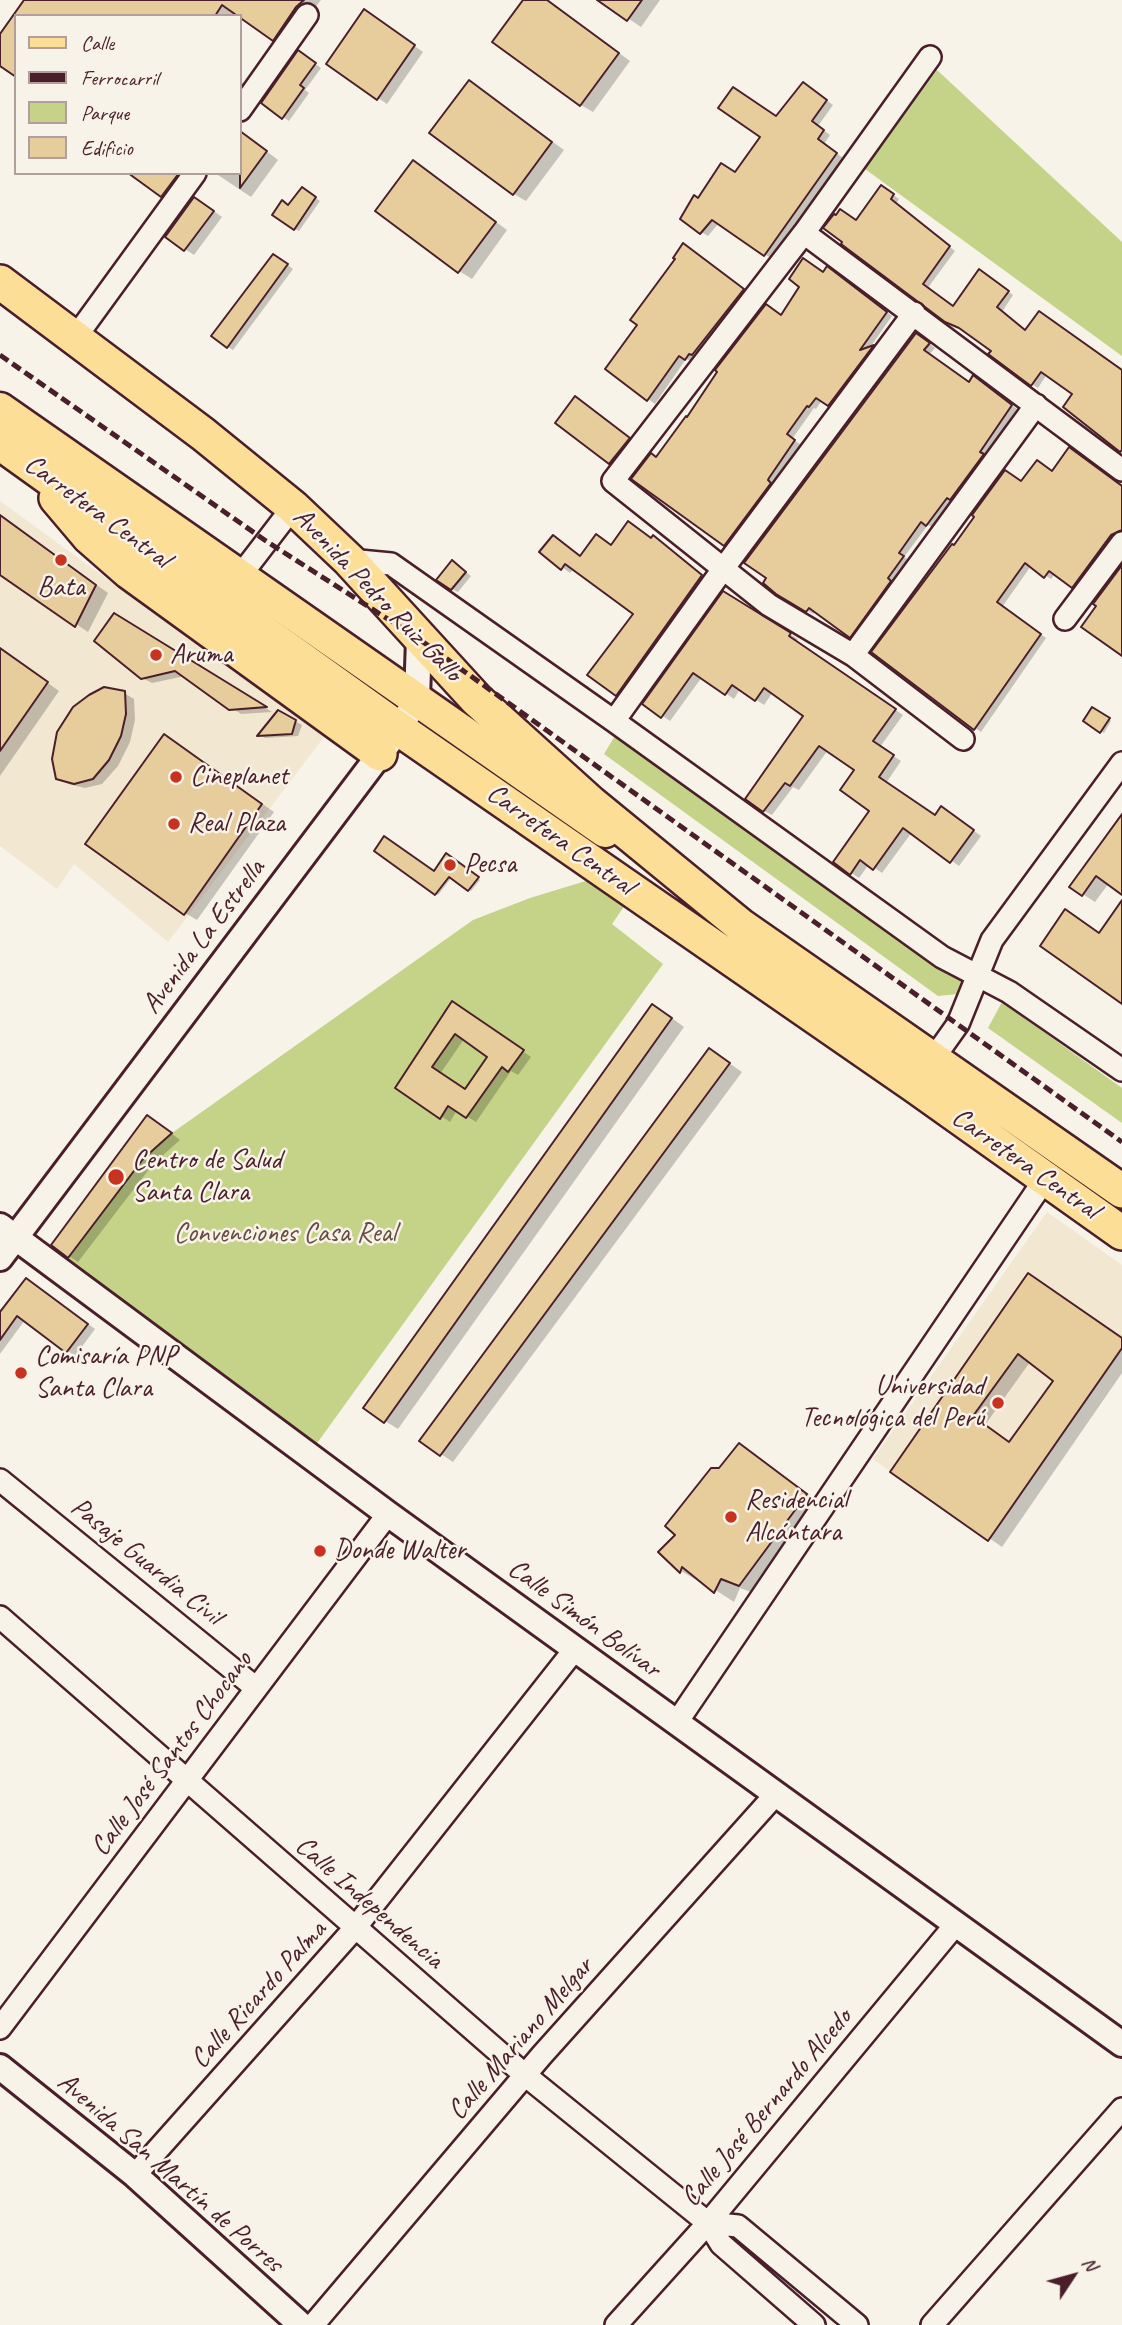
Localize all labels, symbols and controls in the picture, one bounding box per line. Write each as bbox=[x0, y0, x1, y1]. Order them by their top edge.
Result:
legend bbox=[14, 14, 242, 175]
text: Calle bbox=[81, 30, 114, 56]
text: Ferrocarril bbox=[81, 65, 159, 91]
text: Parque bbox=[81, 100, 129, 126]
text: Edificio bbox=[81, 135, 133, 161]
street label: Carretera Central bbox=[17, 448, 177, 576]
street label: Avenida Pedro Ruiz Gallo bbox=[285, 501, 469, 689]
marker: Bata bbox=[53, 552, 69, 568]
place label: Bata bbox=[37, 571, 85, 605]
place label: Aruma bbox=[170, 638, 233, 672]
marker: Aruma bbox=[148, 647, 164, 663]
place label: Cineplanet bbox=[190, 760, 288, 794]
marker: Cineplanet bbox=[168, 769, 184, 785]
street label: Carretera Central bbox=[480, 777, 640, 903]
place label: Real Plaza bbox=[188, 807, 285, 841]
marker: Real Plaza bbox=[166, 816, 182, 832]
place label: Pecsa bbox=[464, 848, 516, 882]
street label: Avenida La Estrella bbox=[135, 853, 273, 1021]
marker: Pecsa bbox=[442, 857, 458, 873]
street label: Carretera Central bbox=[945, 1101, 1105, 1227]
place label: Centro de Salud Santa Clara bbox=[132, 1144, 281, 1210]
marker: Centro de Salud Santa Clara bbox=[106, 1167, 126, 1187]
park label: Convenciones Casa Real bbox=[174, 1217, 396, 1251]
place label: Comisaría PNP Santa Clara bbox=[35, 1340, 176, 1406]
marker: Comisaría PNP Santa Clara bbox=[13, 1365, 29, 1381]
place label: Universidad Tecnológica del Perú bbox=[801, 1370, 984, 1436]
marker: Universidad Tecnológica del Perú bbox=[990, 1395, 1006, 1411]
place label: Residencial Alcántara bbox=[745, 1484, 847, 1550]
street label: Pasaje Guardia Civil bbox=[64, 1491, 228, 1633]
marker: Residencial Alcántara bbox=[723, 1509, 739, 1525]
place label: Donde Walter bbox=[334, 1534, 465, 1568]
marker: Donde Walter bbox=[312, 1543, 328, 1559]
street label: Calle Simón Bolívar bbox=[501, 1552, 667, 1686]
street label: Calle José Santos Chocano bbox=[84, 1645, 260, 1863]
street label: Calle Independencia bbox=[288, 1829, 450, 1977]
street label: Calle Ricardo Palma bbox=[184, 1914, 334, 2076]
street label: Calle Mariano Melgar bbox=[441, 1951, 601, 2127]
street label: Calle José Bernardo Alcedo bbox=[674, 2002, 860, 2214]
street label: Avenida San Martín de Porres bbox=[50, 2066, 290, 2280]
north arrow bbox=[1038, 2241, 1108, 2311]
text: N bbox=[1077, 2252, 1103, 2275]

